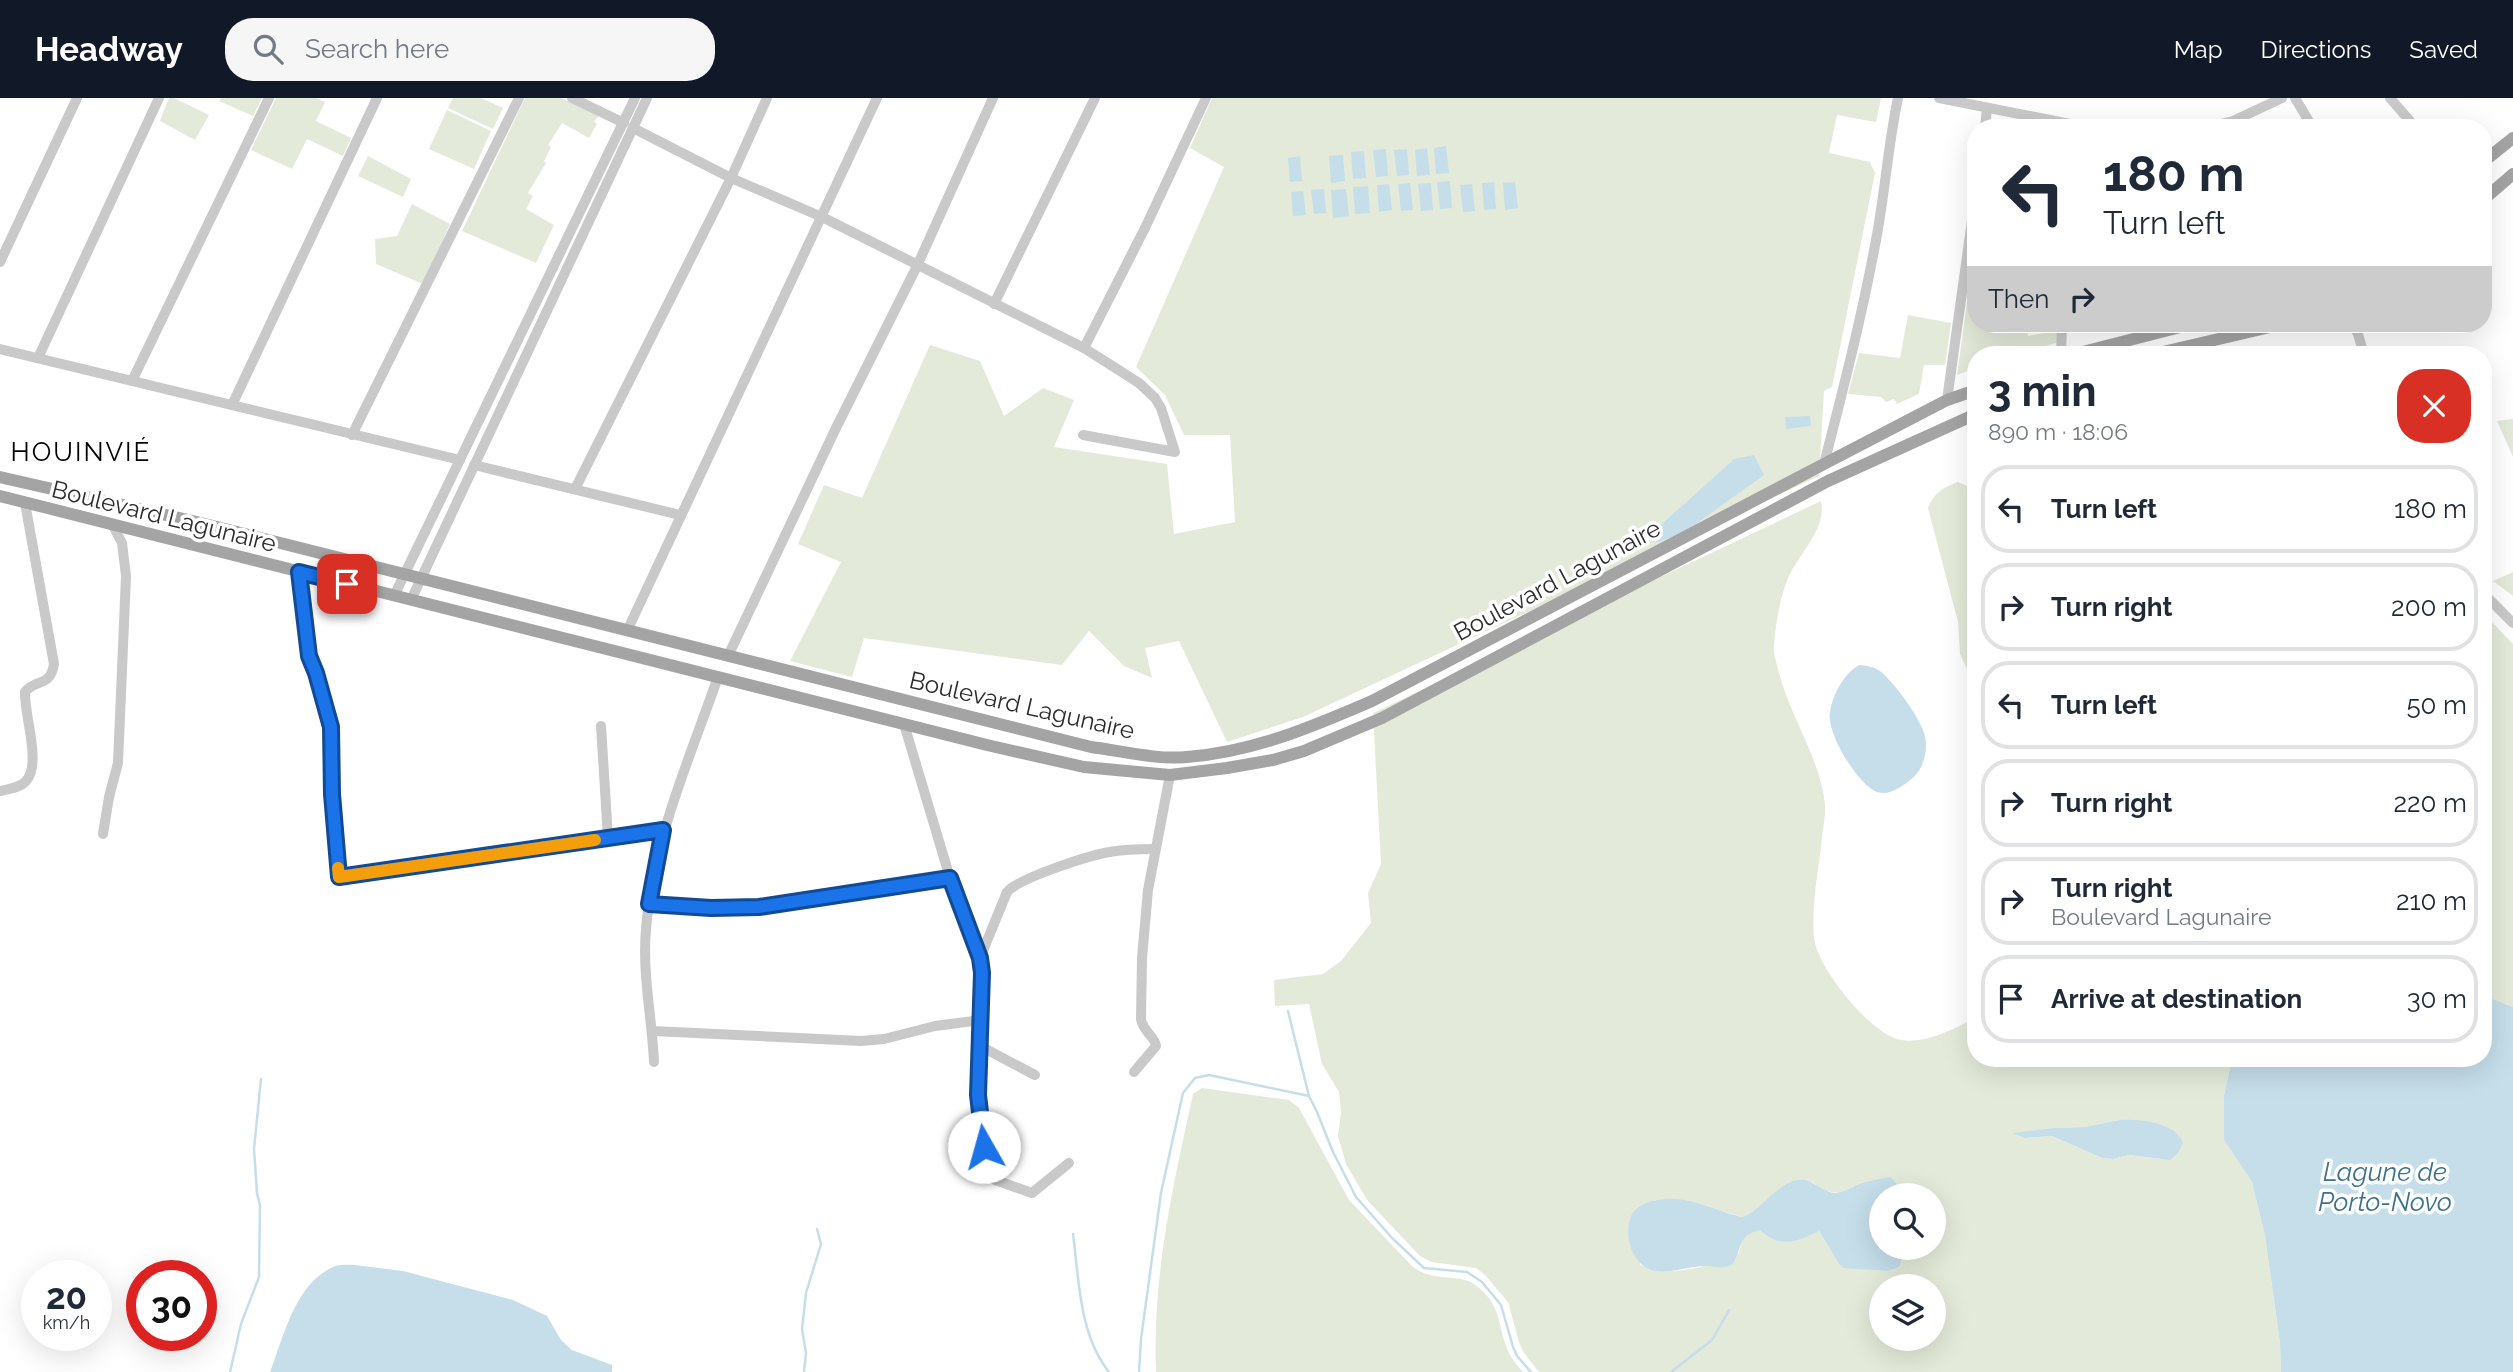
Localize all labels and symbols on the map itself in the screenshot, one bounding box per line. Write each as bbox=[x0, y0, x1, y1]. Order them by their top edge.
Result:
district label: HOUINVIÉ bbox=[11, 437, 151, 467]
street label: Boulevard Lagunaire bbox=[49, 474, 279, 558]
street label: Boulevard Lagunaire bbox=[1449, 513, 1665, 647]
pin bbox=[317, 554, 377, 614]
street label: Boulevard Lagunaire bbox=[907, 665, 1137, 745]
position arrow bbox=[947, 1110, 1021, 1184]
water label: Lagune de Porto-Novo bbox=[2318, 1157, 2452, 1217]
speed limit sign: 30 bbox=[126, 1260, 217, 1351]

